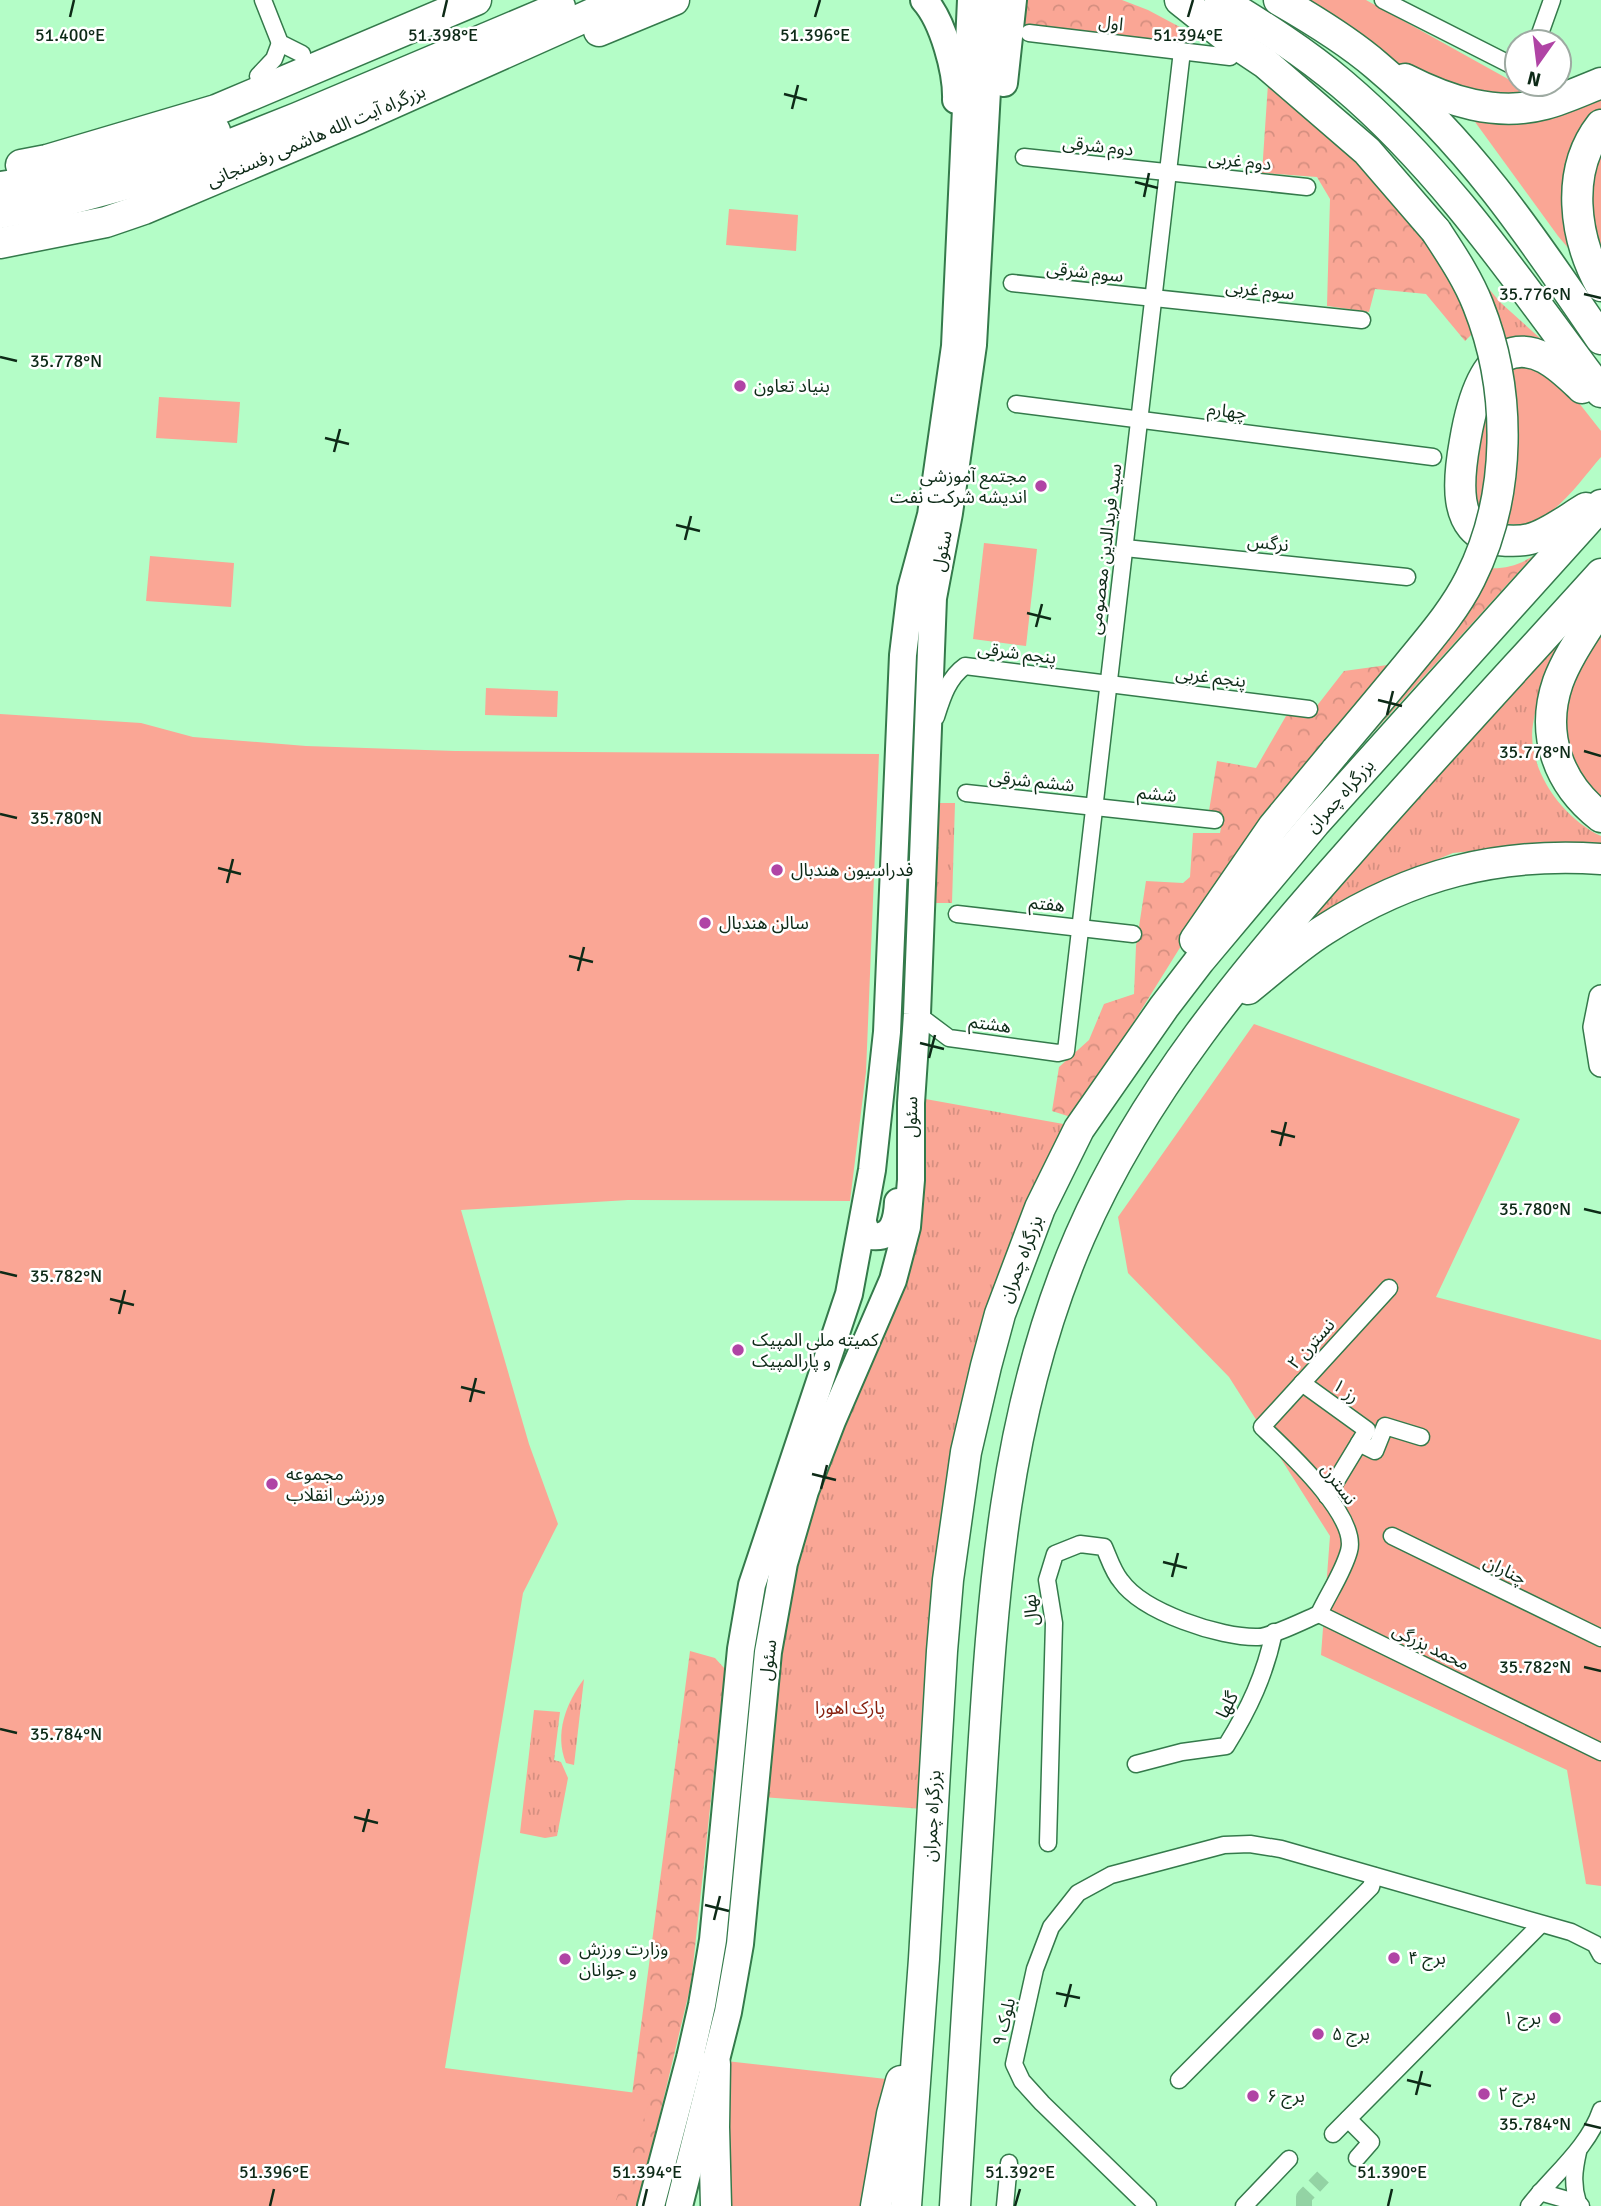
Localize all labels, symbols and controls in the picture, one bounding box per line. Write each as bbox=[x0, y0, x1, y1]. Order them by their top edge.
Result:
street label: اول bbox=[1097, 11, 1125, 35]
text: 51.400°E bbox=[35, 24, 105, 46]
text: 51.398°E bbox=[408, 24, 478, 46]
text: 51.396°E bbox=[780, 24, 850, 46]
text: 51.394°E bbox=[1153, 24, 1223, 46]
north arrow bbox=[1503, 28, 1573, 98]
text: N bbox=[1525, 65, 1543, 92]
street label: بزرگراه آیت الله هاشمی رفسنجانی bbox=[203, 80, 429, 192]
street label: دوم شرقی bbox=[1061, 131, 1135, 164]
street label: دوم غربی bbox=[1207, 147, 1273, 178]
street label: سوم شرقی bbox=[1045, 257, 1125, 290]
street label: سوم غربی bbox=[1224, 275, 1295, 308]
text: 35.776°N bbox=[1499, 283, 1571, 305]
text: 35.778°N bbox=[30, 350, 102, 372]
place label: بنیاد تعاون bbox=[754, 375, 830, 397]
marker: بنیاد تعاون bbox=[732, 378, 748, 394]
street label: چهارم bbox=[1206, 398, 1248, 427]
street label: سید فریدالدین معصومی bbox=[1084, 462, 1126, 636]
place label: مجتمع آموزشی اندیشه شرکت نفت bbox=[890, 465, 1027, 508]
marker: مجتمع آموزشی اندیشه شرکت نفت bbox=[1033, 478, 1049, 494]
street label: سئول bbox=[927, 529, 957, 573]
street label: نرگس bbox=[1246, 530, 1290, 556]
street label: پنجم شرقی bbox=[976, 637, 1058, 671]
street label: پنجم غربی bbox=[1174, 662, 1247, 694]
text: 35.778°N bbox=[1499, 741, 1571, 763]
street label: بزرگراه چمران bbox=[1301, 755, 1379, 838]
street label: ششم شرقی bbox=[988, 766, 1076, 798]
street label: ششم bbox=[1136, 781, 1178, 809]
text: 35.780°N bbox=[30, 807, 102, 829]
place label: فدراسیون هندبال bbox=[791, 859, 913, 881]
marker: فدراسیون هندبال bbox=[769, 862, 785, 878]
street label: هفتم bbox=[1028, 891, 1066, 919]
place label: سالن هندبال bbox=[719, 912, 809, 934]
marker: سالن هندبال bbox=[697, 915, 713, 931]
street label: هشتم bbox=[967, 1010, 1013, 1040]
street label: سئول bbox=[900, 1096, 922, 1138]
text: 35.780°N bbox=[1499, 1198, 1571, 1220]
street label: بزرگراه چمران bbox=[994, 1212, 1048, 1306]
text: 35.782°N bbox=[30, 1265, 102, 1287]
street label: نسترن ۲ bbox=[1283, 1314, 1339, 1374]
place label: کمیته ملی المپیک و پارالمپیک bbox=[752, 1329, 879, 1372]
marker: کمیته ملی المپیک و پارالمپیک bbox=[730, 1342, 746, 1358]
street label: رز ۱ bbox=[1328, 1374, 1364, 1408]
street label: نسترن bbox=[1316, 1459, 1362, 1509]
place label: مجموعه ورزشی انقلاب bbox=[286, 1463, 385, 1506]
marker: مجموعه ورزشی انقلاب bbox=[264, 1476, 280, 1492]
street label: چناران bbox=[1480, 1550, 1530, 1590]
street label: نهال bbox=[1018, 1593, 1044, 1627]
street label: محمد بزرگی bbox=[1389, 1619, 1473, 1675]
street label: سئول bbox=[755, 1638, 781, 1682]
text: 35.782°N bbox=[1499, 1656, 1571, 1678]
street label: گلها bbox=[1211, 1687, 1243, 1722]
park label: پارک اهورا bbox=[815, 1697, 885, 1719]
text: 35.784°N bbox=[30, 1723, 102, 1745]
street label: بزرگراه چمران bbox=[919, 1770, 945, 1862]
place label: وزارت ورزش و جوانان bbox=[579, 1938, 668, 1981]
place label: برج ۴ bbox=[1408, 1947, 1446, 1971]
marker: برج ۴ bbox=[1386, 1950, 1402, 1966]
marker: وزارت ورزش و جوانان bbox=[557, 1951, 573, 1967]
street label: بلوک ۹ bbox=[988, 1996, 1020, 2048]
place label: برج ۱ bbox=[1503, 2007, 1541, 2031]
marker: برج ۱ bbox=[1547, 2010, 1563, 2026]
place label: برج ۵ bbox=[1332, 2023, 1370, 2047]
marker: برج ۵ bbox=[1310, 2026, 1326, 2042]
place label: برج ۲ bbox=[1498, 2083, 1536, 2107]
place label: برج ۶ bbox=[1267, 2085, 1305, 2109]
marker: برج ۲ bbox=[1476, 2086, 1492, 2102]
marker: برج ۶ bbox=[1245, 2088, 1261, 2104]
text: 35.784°N bbox=[1499, 2113, 1571, 2135]
text: 51.396°E bbox=[239, 2161, 309, 2183]
text: 51.394°E bbox=[612, 2161, 682, 2183]
text: 51.392°E bbox=[985, 2161, 1055, 2183]
text: 51.390°E bbox=[1357, 2161, 1427, 2183]

